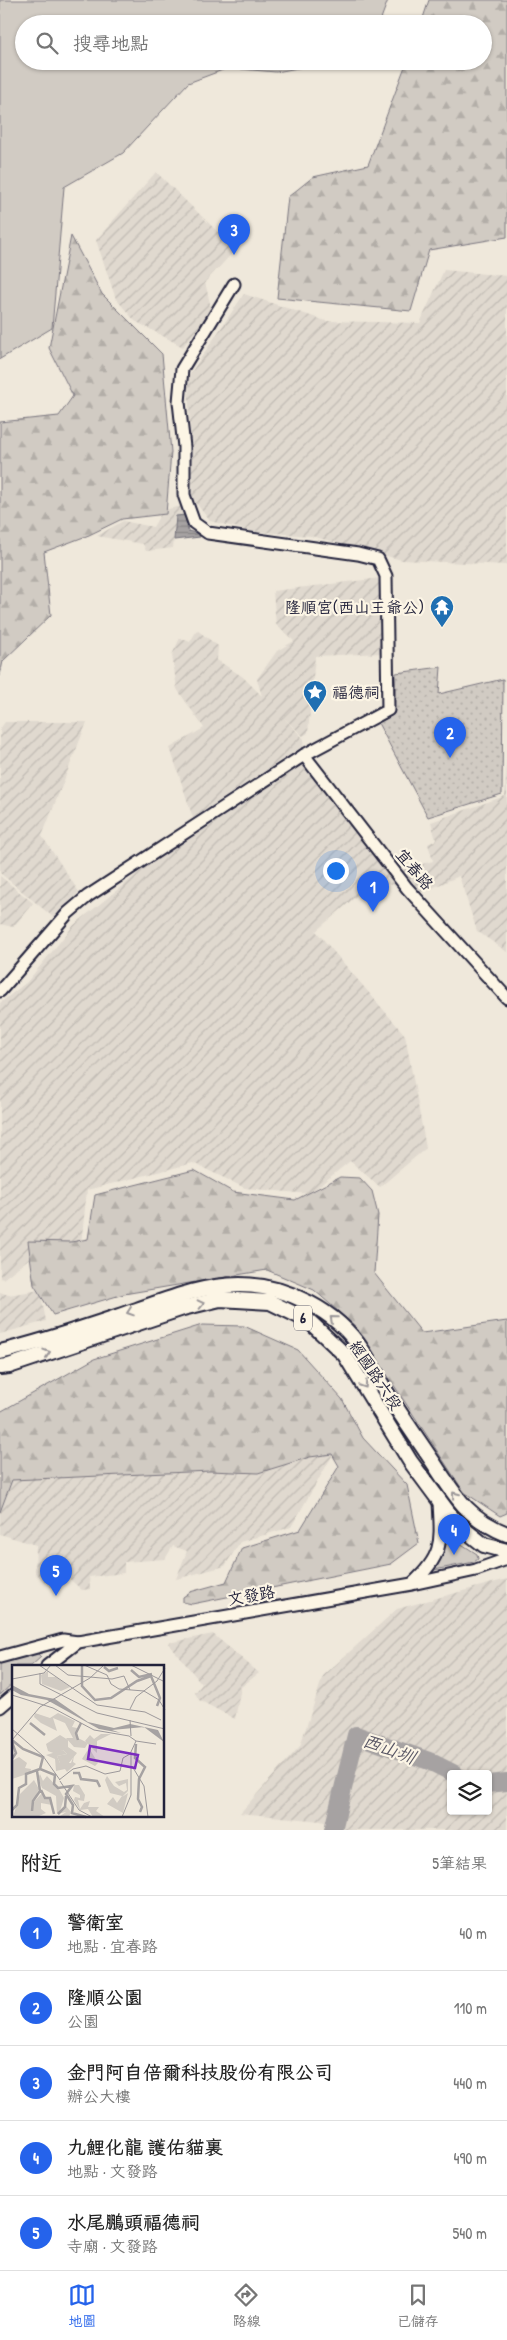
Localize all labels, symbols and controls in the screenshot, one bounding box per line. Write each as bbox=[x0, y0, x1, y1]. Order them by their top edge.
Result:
search box bbox=[15, 15, 492, 70]
icon: search bbox=[33, 29, 61, 57]
text: 搜尋地點 bbox=[73, 30, 149, 56]
pin: 3 bbox=[218, 214, 250, 255]
temple icon: 隆順宮(西山王爺公) bbox=[429, 594, 455, 628]
place label: 隆順宮(西山王爺公) bbox=[285, 596, 424, 618]
place icon: 福德祠 bbox=[302, 679, 328, 713]
place label: 福德祠 bbox=[332, 681, 380, 703]
pin: 2 bbox=[434, 717, 466, 758]
street label: 宜春路 bbox=[391, 844, 439, 894]
your location bbox=[323, 858, 349, 884]
pin: 1 bbox=[357, 871, 389, 912]
one-way arrow bbox=[197, 1299, 206, 1310]
one-way arrow bbox=[126, 1306, 135, 1316]
road number: 6 bbox=[294, 1306, 312, 1330]
one-way arrow bbox=[329, 1316, 338, 1325]
street label: 經國路六段 bbox=[345, 1336, 407, 1414]
one-way arrow bbox=[42, 1349, 50, 1359]
one-way arrow bbox=[358, 1379, 368, 1388]
one-way arrow bbox=[453, 1492, 461, 1501]
pin: 4 bbox=[438, 1514, 470, 1555]
pin: 5 bbox=[40, 1555, 72, 1596]
street label: 文發路 bbox=[225, 1580, 277, 1610]
inset map bbox=[12, 1665, 165, 1818]
water label: 西山圳 bbox=[360, 1728, 421, 1770]
map controls bbox=[447, 1770, 492, 1815]
button: layers bbox=[447, 1770, 492, 1815]
text: 附近 bbox=[20, 1848, 62, 1877]
text: 5筆結果 bbox=[432, 1852, 487, 1874]
text: 警衛室 bbox=[67, 1909, 124, 1935]
text: 1 bbox=[33, 1922, 39, 1944]
text: 40 m bbox=[459, 1922, 487, 1944]
text: 地點 · 宜春路 bbox=[67, 1935, 158, 1957]
text: 隆順公園 bbox=[67, 1984, 143, 2010]
text: 2 bbox=[32, 1997, 40, 2019]
text: 110 m bbox=[454, 1997, 487, 2019]
text: 公園 bbox=[67, 2010, 99, 2032]
text: 金門阿自倍爾科技股份有限公司 bbox=[67, 2059, 333, 2085]
text: 3 bbox=[32, 2072, 40, 2094]
text: 440 m bbox=[453, 2072, 487, 2094]
text: 辦公大樓 bbox=[67, 2085, 131, 2107]
text: 九鯉化龍 護佑貓裏 bbox=[67, 2134, 223, 2160]
text: 4 bbox=[33, 2147, 39, 2169]
text: 490 m bbox=[453, 2147, 487, 2169]
text: 地點 · 文發路 bbox=[67, 2160, 158, 2182]
text: 水尾鵬頭福德祠 bbox=[67, 2209, 200, 2235]
text: 5 bbox=[33, 2222, 39, 2244]
text: 540 m bbox=[453, 2222, 487, 2244]
text: 寺廟 · 文發路 bbox=[67, 2235, 158, 2257]
tab: 地圖 bbox=[68, 2281, 96, 2330]
tab: 路線 bbox=[232, 2281, 260, 2330]
tab: 已儲存 bbox=[397, 2281, 439, 2330]

